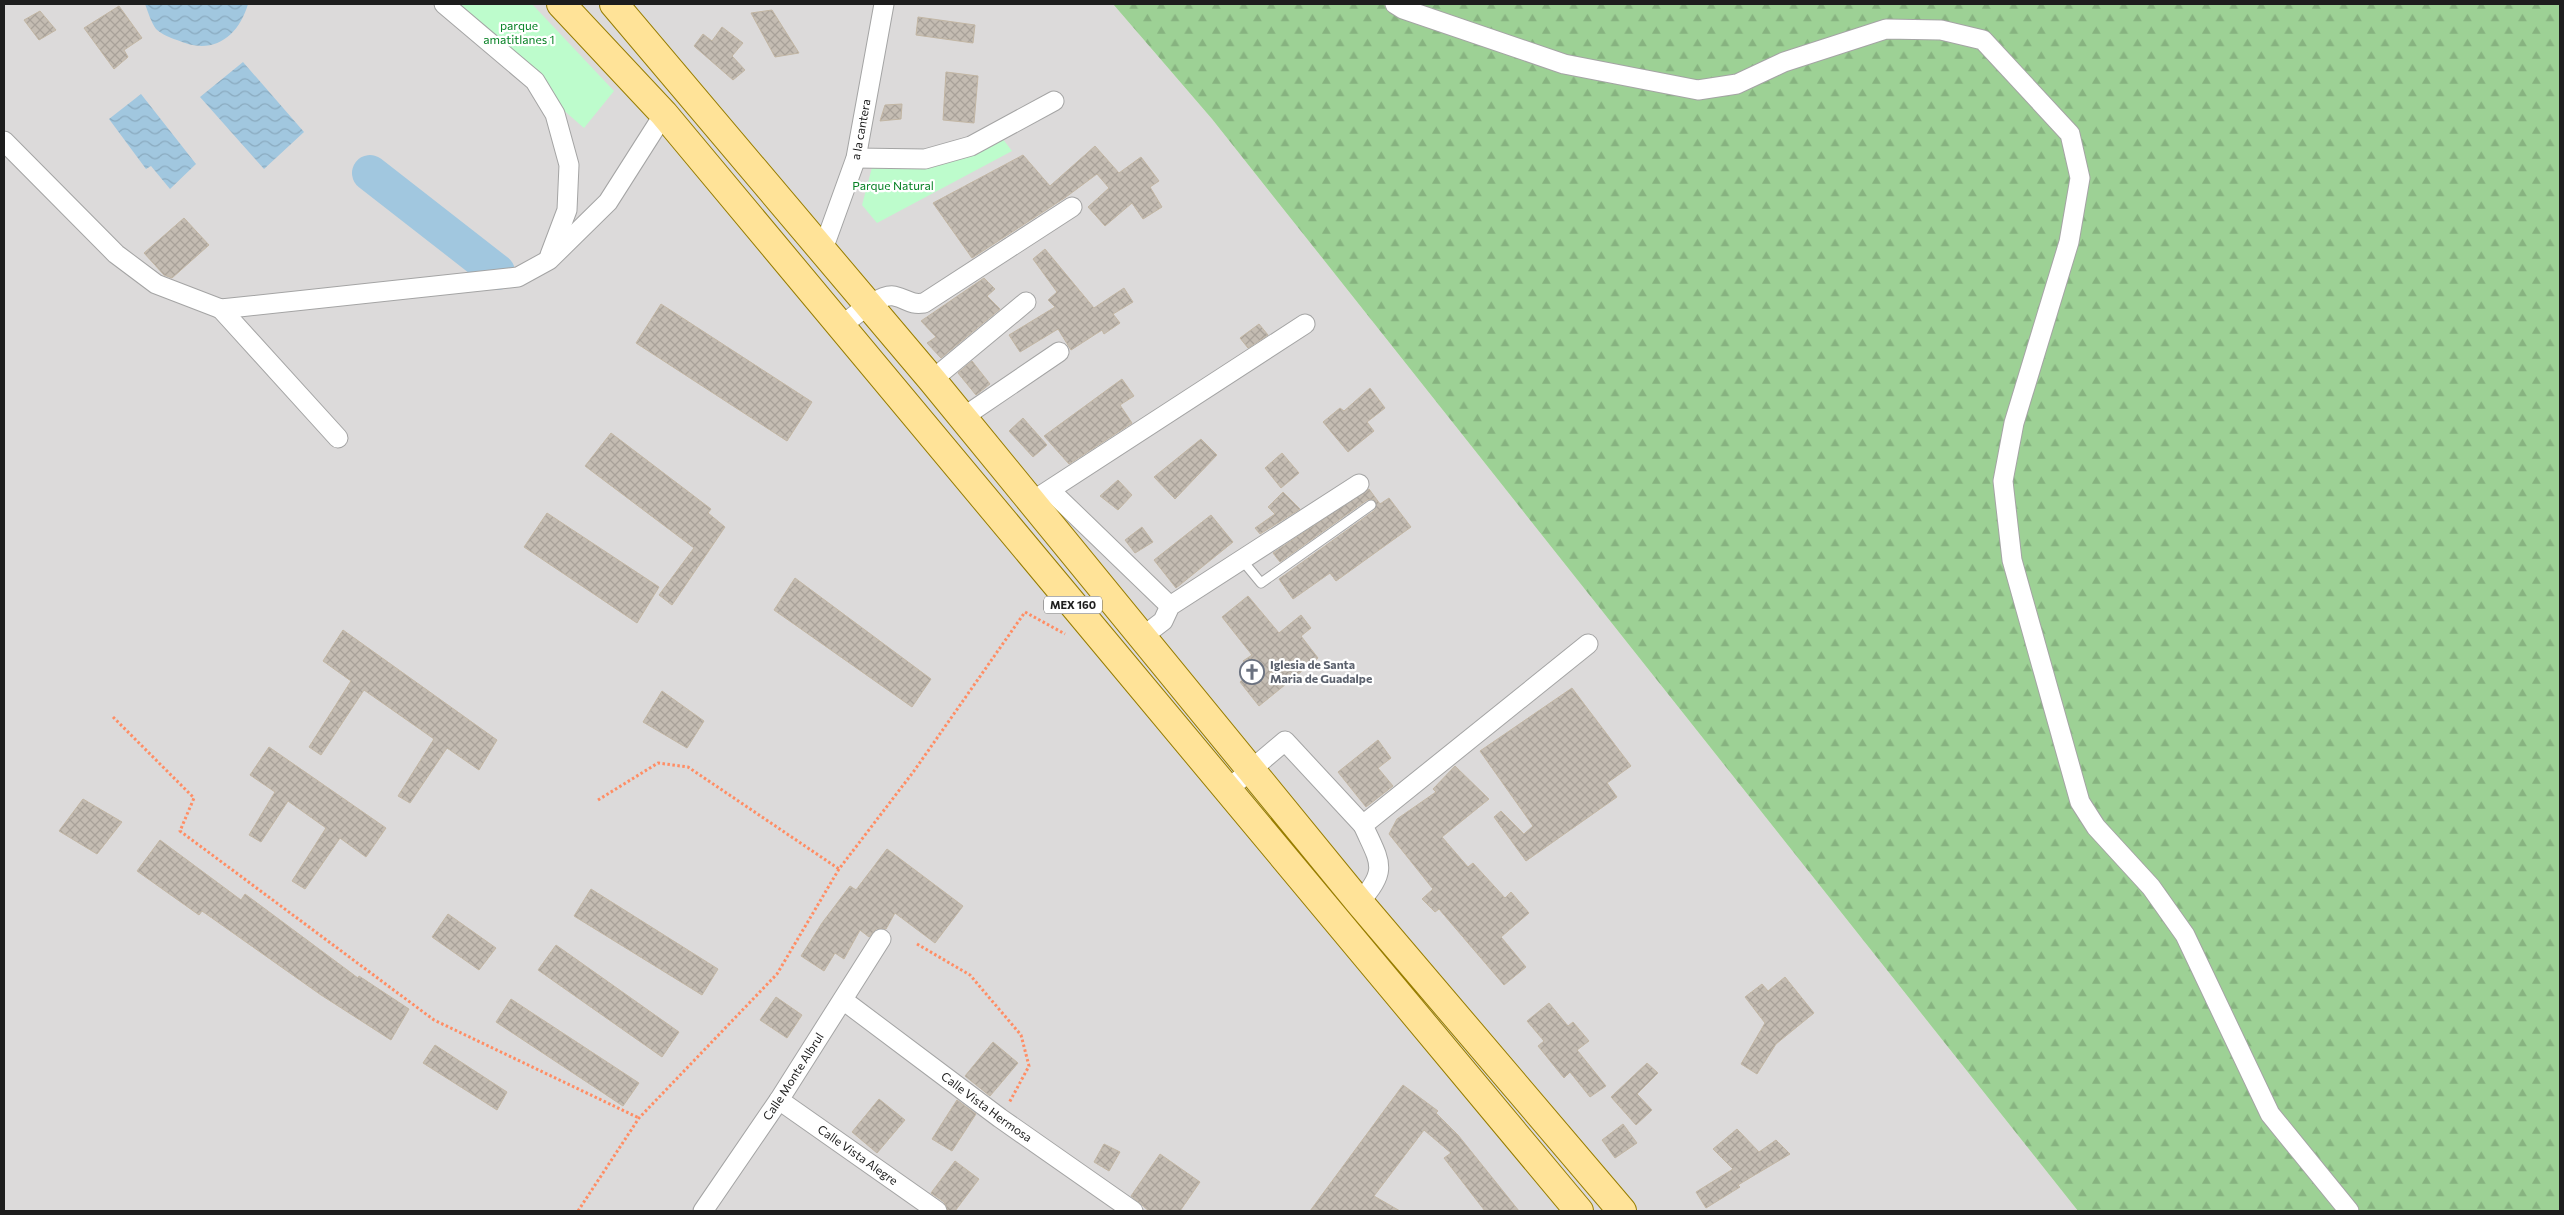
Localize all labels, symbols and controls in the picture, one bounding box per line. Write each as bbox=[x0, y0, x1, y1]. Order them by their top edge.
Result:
park label: parque amatitlanes 1 bbox=[483, 18, 555, 46]
street label: a la cantera bbox=[848, 98, 873, 161]
park label: Parque Natural bbox=[852, 178, 934, 192]
road number: MEX 160 bbox=[1044, 596, 1102, 614]
place label: Iglesia de Santa Maria de Guadalpe bbox=[1270, 657, 1372, 685]
church icon: Iglesia de Santa Maria de Guadalpe bbox=[1239, 659, 1265, 685]
street label: Calle Monte Albrul bbox=[759, 1030, 826, 1123]
street label: Calle Vista Hermosa bbox=[939, 1068, 1035, 1144]
street label: Calle Vista Alegre bbox=[815, 1121, 901, 1187]

